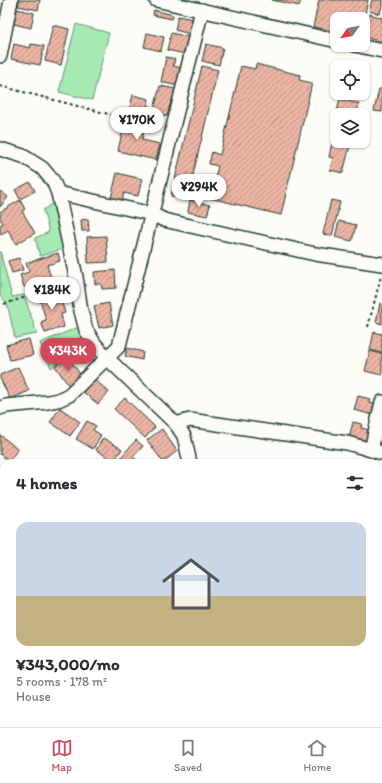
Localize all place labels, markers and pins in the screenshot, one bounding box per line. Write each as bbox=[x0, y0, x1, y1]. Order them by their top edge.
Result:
pin: ¥170K bbox=[109, 107, 165, 141]
pin: ¥294K bbox=[171, 174, 227, 208]
pin: ¥184K bbox=[24, 277, 80, 311]
pin: ¥343K bbox=[40, 338, 96, 372]

